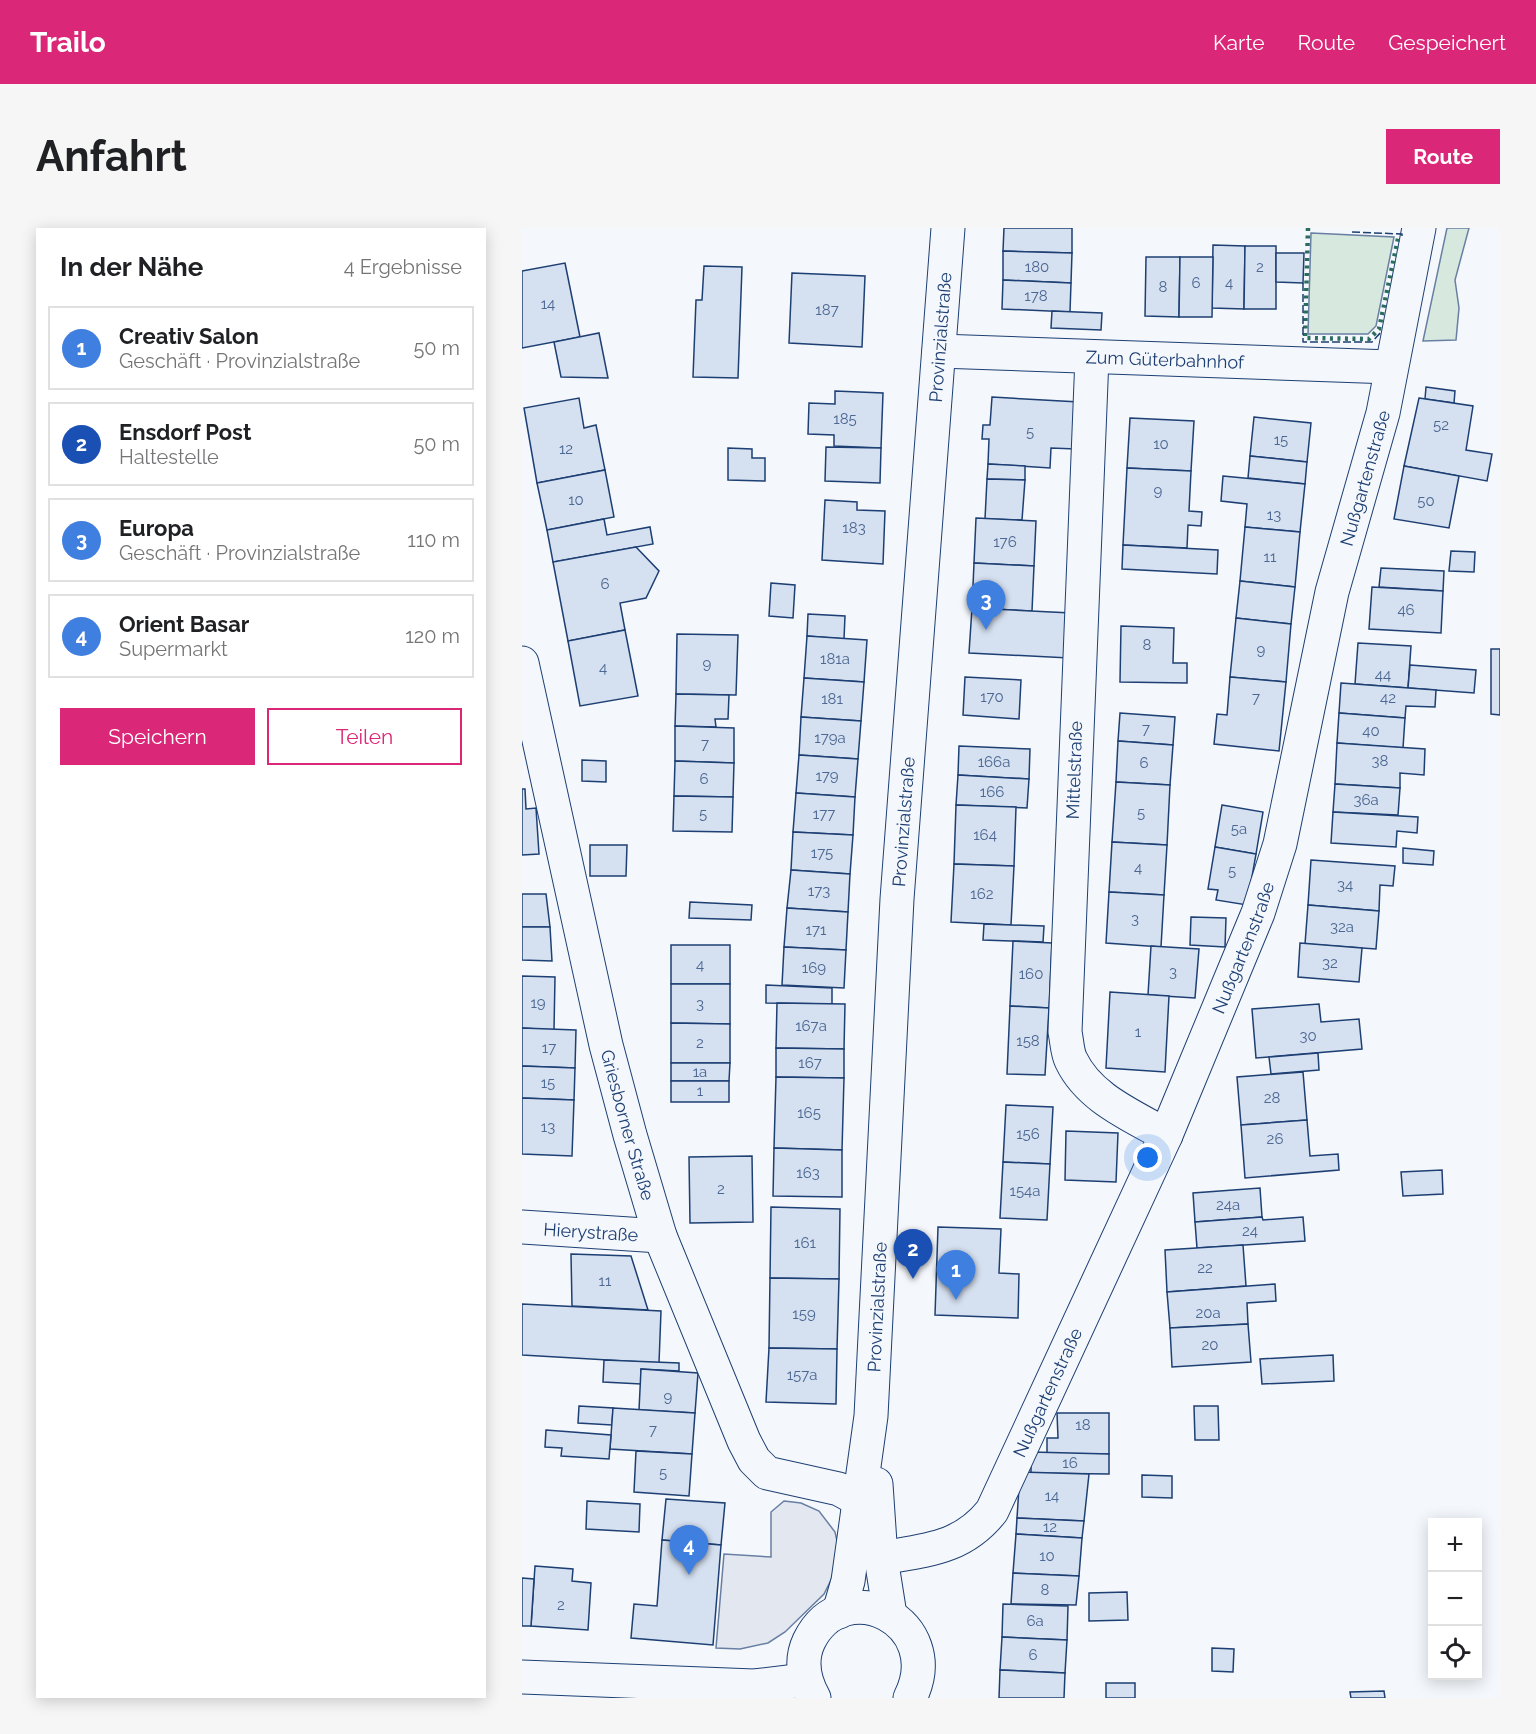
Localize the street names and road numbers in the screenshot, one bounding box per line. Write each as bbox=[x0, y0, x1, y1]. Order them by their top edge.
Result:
street label: Provinzialstraße bbox=[924, 271, 955, 403]
street label: Zum Güterbahnhof bbox=[1085, 346, 1245, 372]
street label: Nußgartenstraße bbox=[1335, 407, 1394, 548]
street label: Mittelstraße bbox=[1062, 720, 1086, 820]
street label: Provinzialstraße bbox=[887, 755, 918, 888]
street label: Nußgartenstraße bbox=[1207, 879, 1278, 1017]
street label: Griesborner Straße bbox=[597, 1047, 659, 1203]
street label: Hierystraße bbox=[543, 1218, 639, 1245]
street label: Provinzialstraße bbox=[863, 1241, 890, 1373]
street label: Nußgartenstraße bbox=[1008, 1324, 1086, 1460]

